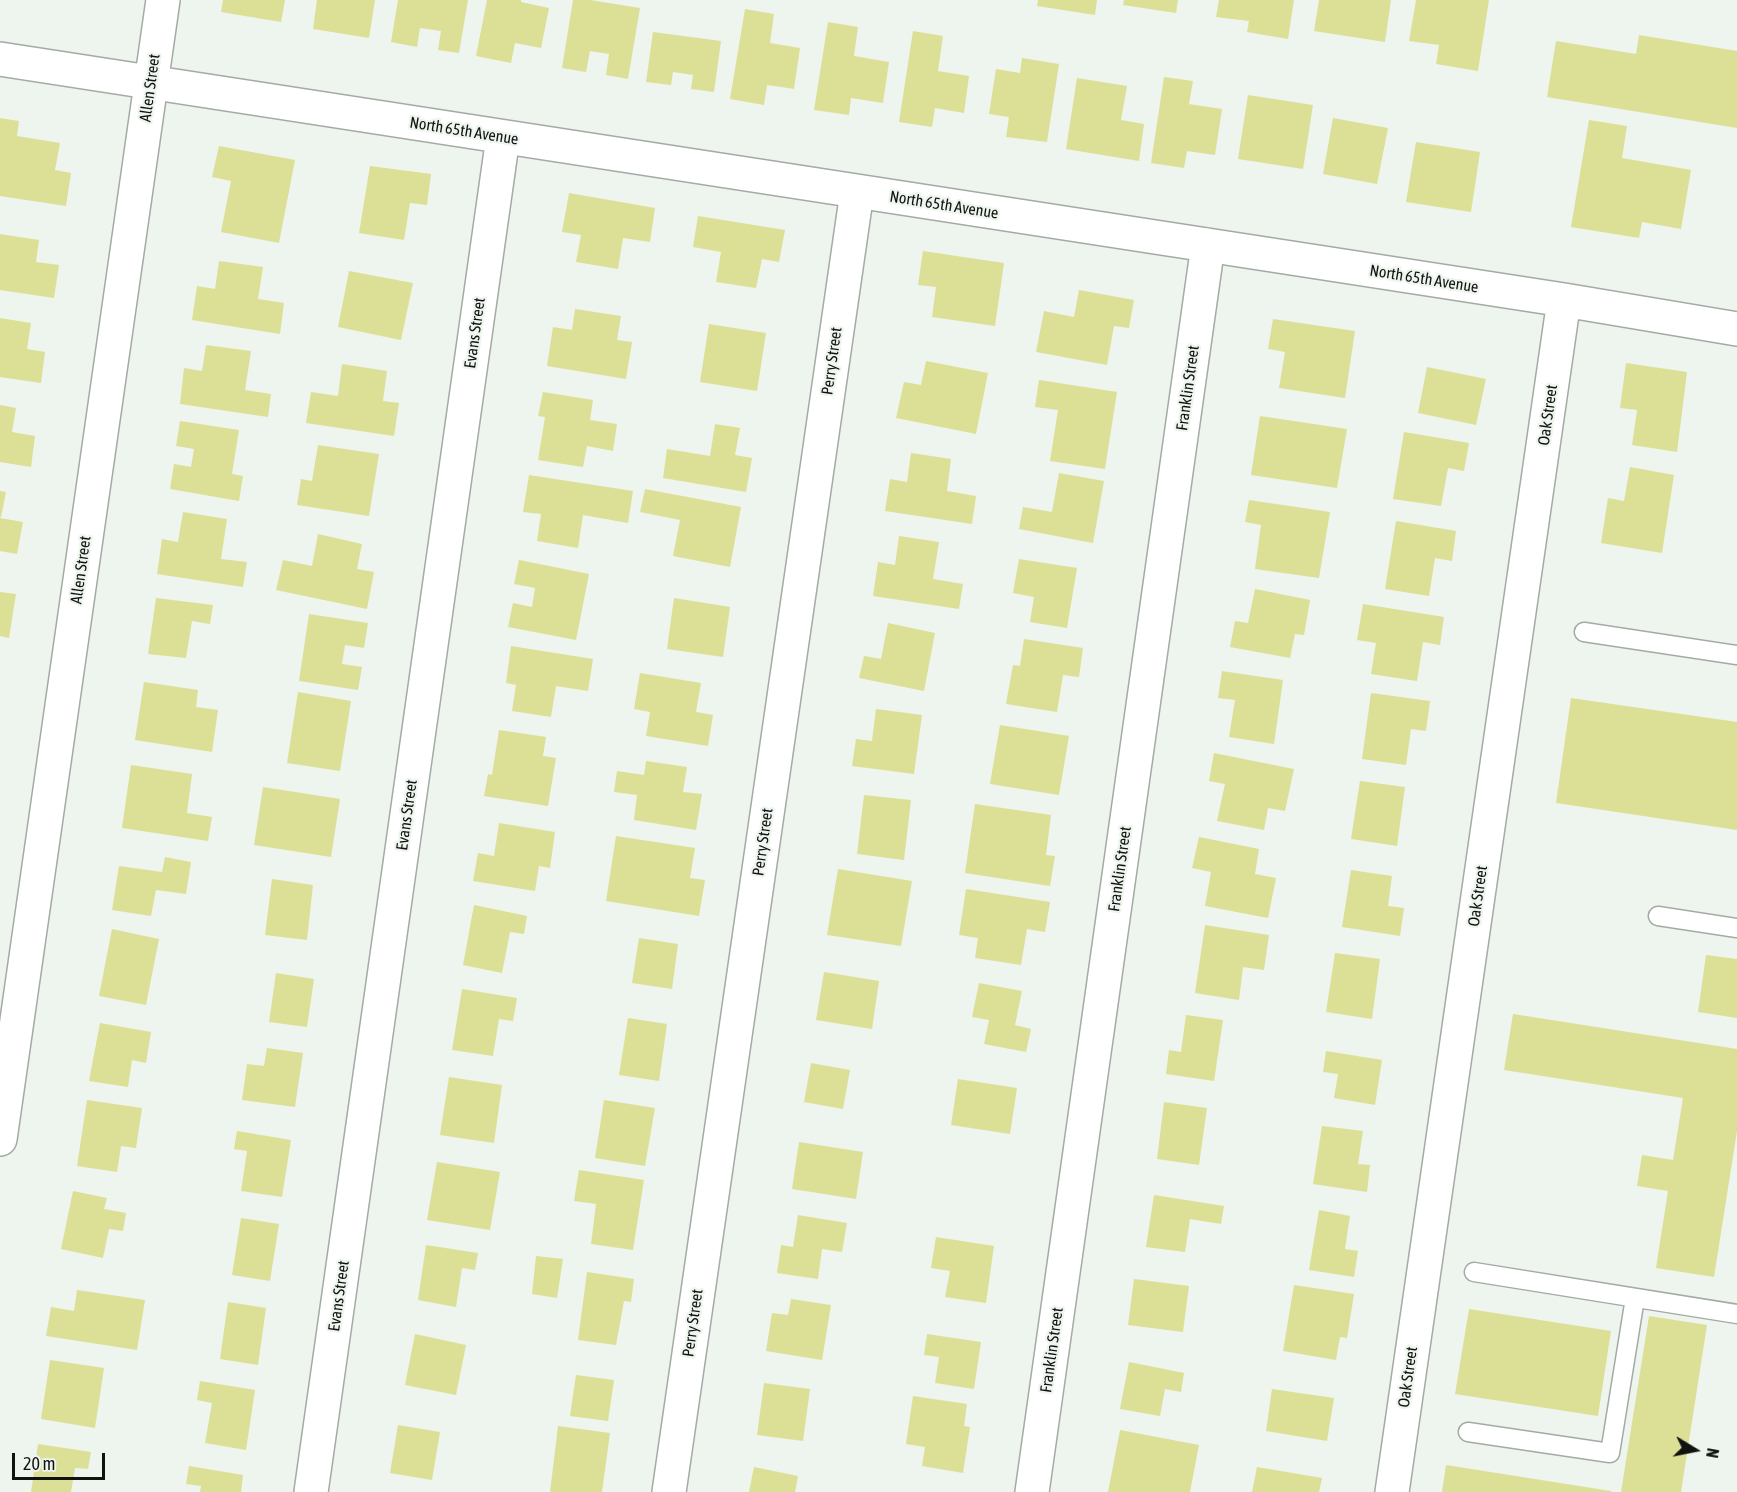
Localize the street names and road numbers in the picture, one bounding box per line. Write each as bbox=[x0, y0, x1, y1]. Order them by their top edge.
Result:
street label: Allen Street bbox=[136, 53, 164, 123]
street label: North 65th Avenue bbox=[408, 113, 520, 149]
street label: North 65th Avenue bbox=[888, 187, 1000, 223]
street label: North 65th Avenue bbox=[1368, 261, 1480, 297]
street label: Evans Street bbox=[461, 296, 489, 370]
street label: Perry Street bbox=[818, 326, 846, 396]
street label: Franklin Street bbox=[1173, 344, 1203, 432]
street label: Oak Street bbox=[1534, 383, 1562, 447]
street label: Allen Street bbox=[67, 535, 95, 605]
street label: Evans Street bbox=[393, 778, 421, 852]
street label: Perry Street bbox=[749, 807, 777, 877]
street label: Franklin Street bbox=[1105, 825, 1135, 913]
street label: Oak Street bbox=[1464, 864, 1492, 928]
street label: Evans Street bbox=[325, 1259, 353, 1333]
street label: Perry Street bbox=[679, 1288, 707, 1358]
street label: Franklin Street bbox=[1037, 1306, 1067, 1394]
street label: Oak Street bbox=[1394, 1345, 1422, 1409]

